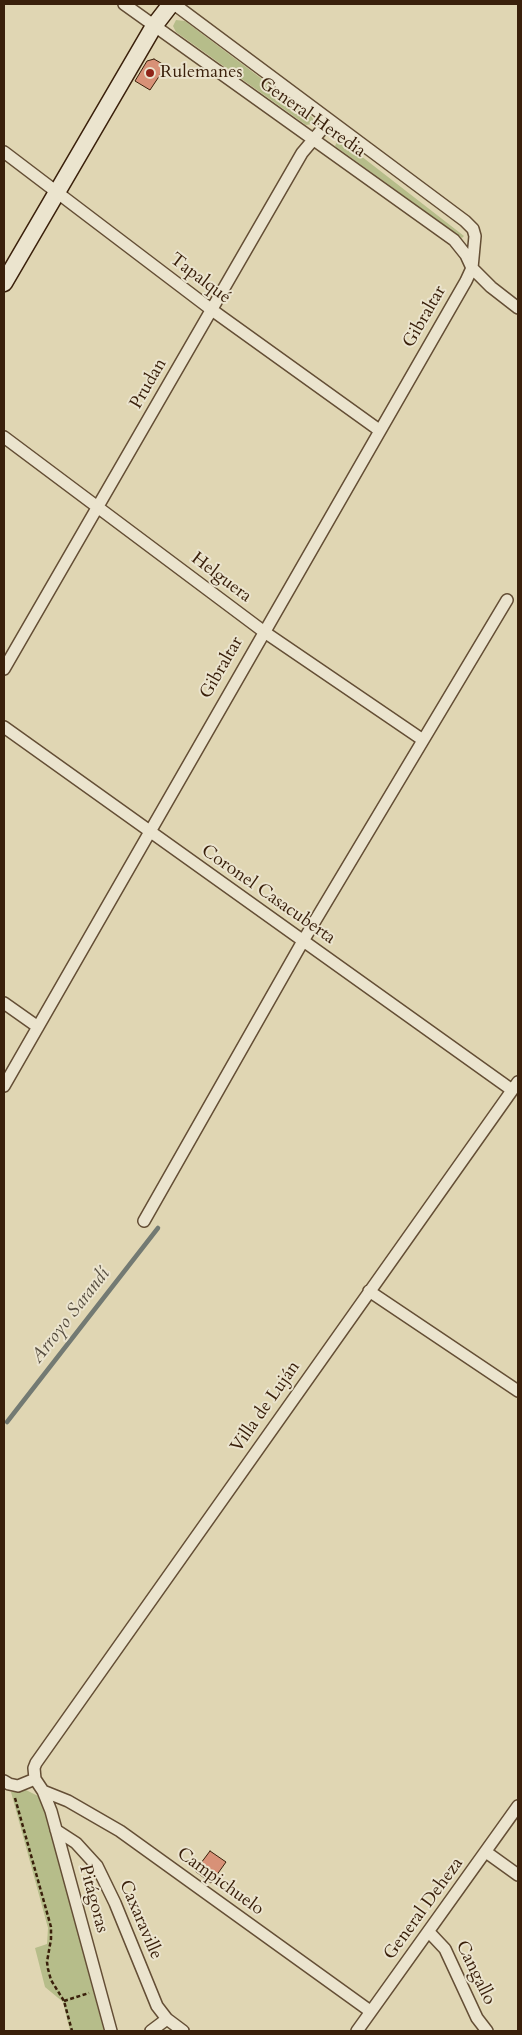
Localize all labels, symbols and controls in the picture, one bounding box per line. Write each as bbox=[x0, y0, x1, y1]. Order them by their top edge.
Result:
place label: Rulemanes bbox=[160, 62, 243, 84]
marker: Rulemanes bbox=[144, 67, 156, 79]
street label: General Heredia bbox=[255, 73, 369, 163]
street label: Tapalqué bbox=[165, 249, 235, 309]
street label: Gibraltar bbox=[399, 282, 451, 352]
street label: Prudan bbox=[126, 355, 172, 413]
street label: Helguera bbox=[186, 548, 256, 608]
street label: Gibraltar bbox=[196, 633, 248, 703]
street label: Coronel Casacuberta bbox=[197, 841, 339, 949]
water label: Arroyo Sarandí bbox=[27, 1264, 115, 1368]
street label: Villa de Luján bbox=[227, 1357, 305, 1457]
street label: Campichuelo bbox=[172, 1843, 268, 1921]
street label: General Deheza bbox=[380, 1854, 468, 1964]
street label: Pitágoras bbox=[74, 1863, 112, 1935]
street label: Caxaraville bbox=[114, 1877, 166, 1963]
street label: Cangallo bbox=[450, 1937, 500, 2009]

